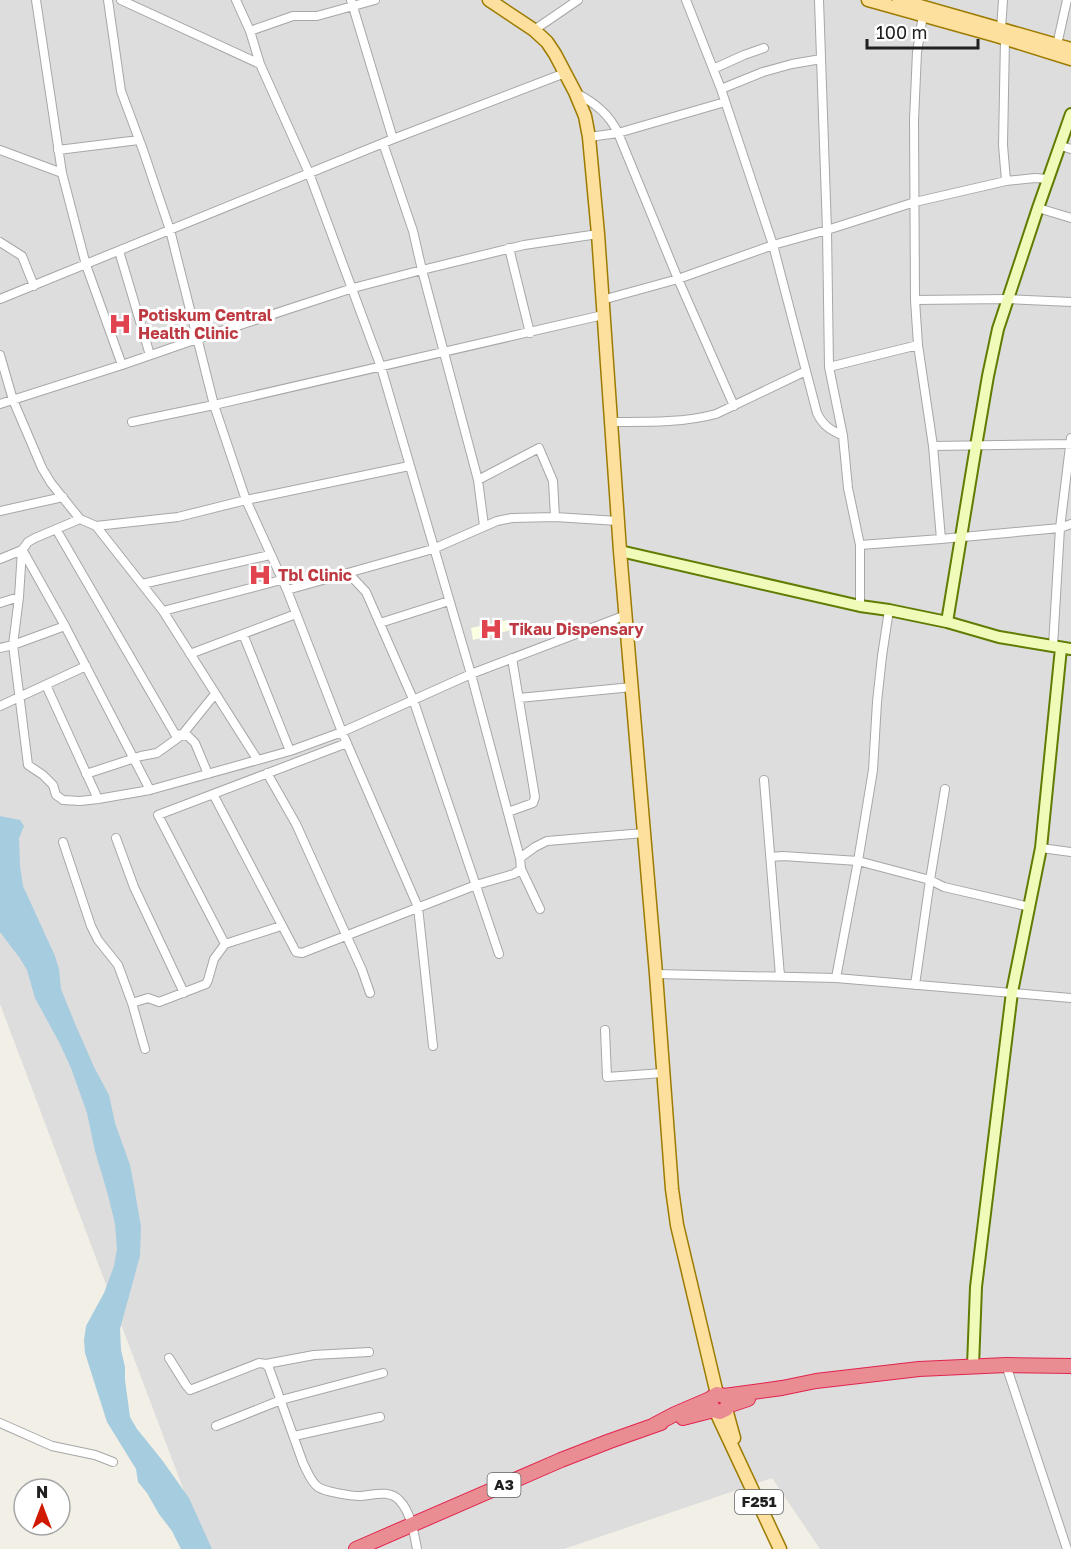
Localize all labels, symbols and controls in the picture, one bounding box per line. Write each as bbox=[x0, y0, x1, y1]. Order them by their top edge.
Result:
scale bar bbox=[867, 12, 978, 50]
text: 100 m bbox=[876, 21, 927, 43]
place label: Potiskum Central Health Clinic bbox=[138, 305, 273, 343]
hospital icon: Potiskum Central Health Clinic bbox=[107, 311, 133, 337]
hospital icon: Tbl Clinic bbox=[247, 562, 273, 588]
place label: Tbl Clinic bbox=[278, 565, 352, 585]
hospital icon: Tikau Dispensary bbox=[478, 616, 504, 642]
place label: Tikau Dispensary bbox=[509, 619, 644, 639]
road number: A3 bbox=[488, 1473, 520, 1497]
north arrow bbox=[12, 1477, 72, 1537]
text: N bbox=[36, 1482, 48, 1502]
road number: F251 bbox=[735, 1490, 783, 1514]

